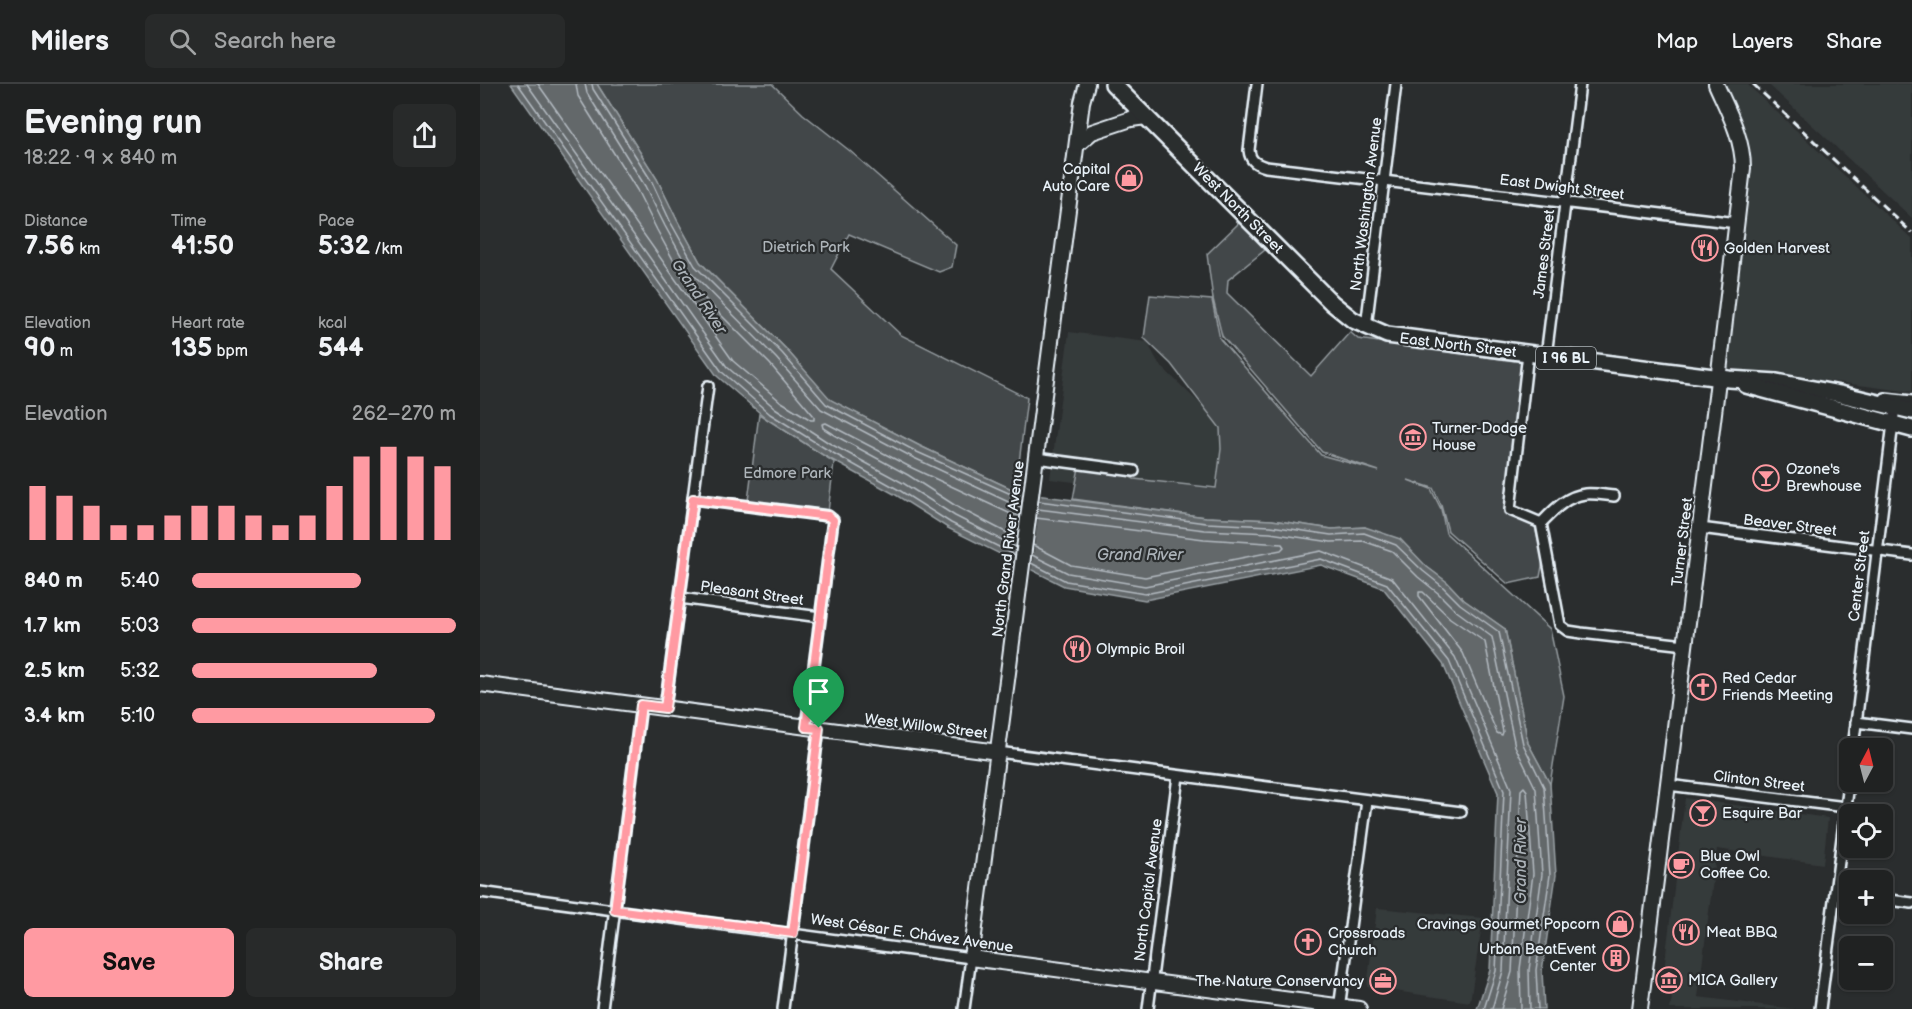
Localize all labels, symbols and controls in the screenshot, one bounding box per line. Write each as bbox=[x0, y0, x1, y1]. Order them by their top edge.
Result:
search box bbox=[145, 14, 565, 68]
text: Milers bbox=[30, 25, 109, 58]
icon: search bbox=[166, 25, 199, 58]
text: Search here bbox=[214, 28, 336, 55]
text: Map bbox=[1656, 29, 1698, 54]
text: Layers bbox=[1731, 29, 1793, 54]
text: Share bbox=[1826, 29, 1882, 54]
text: Evening run bbox=[24, 103, 202, 143]
button: share bbox=[393, 104, 456, 167]
street label: North Washington Avenue bbox=[1346, 116, 1387, 292]
text: 18:22 · 9 × 840 m bbox=[24, 146, 177, 170]
street label: West North Street bbox=[1188, 159, 1287, 258]
place label: Capital Auto Care bbox=[1043, 160, 1110, 196]
shop icon: Capital Auto Care bbox=[1114, 163, 1144, 193]
street label: East Dwight Street bbox=[1499, 170, 1626, 205]
street label: James Street bbox=[1530, 208, 1559, 300]
text: Distance bbox=[24, 212, 88, 231]
text: Time bbox=[171, 212, 206, 231]
text: Pace bbox=[318, 212, 354, 231]
text: 7.56 bbox=[24, 231, 75, 262]
text: 41:50 bbox=[171, 231, 234, 262]
text: 5:32 bbox=[318, 231, 370, 262]
restaurant icon: Golden Harvest bbox=[1690, 233, 1720, 263]
park label: Dietrich Park bbox=[762, 238, 850, 257]
place label: Golden Harvest bbox=[1724, 239, 1830, 258]
text: km bbox=[75, 240, 100, 259]
text: /km bbox=[370, 240, 403, 259]
water label: Grand River bbox=[667, 256, 731, 339]
text: Elevation bbox=[24, 314, 91, 333]
text: Heart rate bbox=[171, 314, 245, 333]
text: kcal bbox=[318, 314, 347, 333]
street label: East North Street bbox=[1398, 329, 1518, 362]
text: 90 bbox=[24, 333, 55, 364]
text: 135 bbox=[171, 333, 212, 364]
text: 544 bbox=[318, 333, 364, 364]
text: m bbox=[55, 342, 73, 361]
text: bpm bbox=[212, 342, 248, 361]
road number: I 96 BL bbox=[1536, 347, 1596, 369]
text: Elevation bbox=[24, 402, 107, 426]
text: 262–270 m bbox=[352, 402, 456, 426]
place label: Turner-Dodge House bbox=[1432, 419, 1527, 455]
museum icon: Turner-Dodge House bbox=[1398, 422, 1428, 452]
street label: North Grand River Avenue bbox=[988, 460, 1029, 638]
place label: Ozone's Brewhouse bbox=[1786, 460, 1862, 496]
bar icon: Ozone's Brewhouse bbox=[1751, 463, 1781, 493]
park label: Edmore Park bbox=[743, 464, 831, 483]
street label: Turner Street bbox=[1668, 496, 1697, 588]
street label: Beaver Street bbox=[1742, 510, 1838, 541]
street label: Center Street bbox=[1844, 529, 1875, 623]
water label: Grand River bbox=[1097, 546, 1184, 565]
text: 840 m bbox=[24, 569, 83, 593]
text: 5:40 bbox=[120, 569, 159, 593]
street label: Pleasant Street bbox=[699, 577, 805, 610]
text: 1.7 km bbox=[24, 614, 81, 638]
text: 5:03 bbox=[120, 614, 160, 638]
restaurant icon: Olympic Broil bbox=[1062, 634, 1092, 664]
place label: Olympic Broil bbox=[1096, 640, 1185, 659]
text: 2.5 km bbox=[24, 659, 85, 683]
text: 5:32 bbox=[120, 659, 160, 683]
pin bbox=[793, 666, 844, 728]
place label: Red Cedar Friends Meeting bbox=[1722, 669, 1833, 705]
church icon: Red Cedar Friends Meeting bbox=[1688, 672, 1718, 702]
icon: arrive bbox=[802, 675, 835, 708]
text: 3.4 km bbox=[24, 704, 85, 728]
text: 5:10 bbox=[120, 704, 155, 728]
street label: West Willow Street bbox=[863, 710, 989, 744]
north arrow bbox=[1839, 738, 1893, 792]
map controls bbox=[1839, 738, 1893, 990]
street label: Clinton Street bbox=[1712, 766, 1806, 797]
bar icon: Esquire Bar bbox=[1688, 798, 1718, 828]
place label: Esquire Bar bbox=[1722, 804, 1803, 823]
button: locate bbox=[1839, 804, 1893, 858]
street label: North Capitol Avenue bbox=[1130, 817, 1167, 963]
water label: Grand River bbox=[1512, 817, 1531, 904]
place label: Blue Owl Coffee Co. bbox=[1700, 847, 1770, 883]
cafe icon: Blue Owl Coffee Co. bbox=[1666, 850, 1696, 880]
button: + bbox=[1839, 870, 1893, 924]
shop icon: Cravings Gourmet Popcorn bbox=[1605, 909, 1635, 939]
street label: West César E. Chávez Avenue bbox=[809, 910, 1015, 957]
place label: Cravings Gourmet Popcorn bbox=[1417, 915, 1600, 934]
restaurant icon: Meat BBQ bbox=[1671, 917, 1701, 947]
place label: Meat BBQ bbox=[1706, 923, 1778, 942]
place label: Crossroads Church bbox=[1328, 924, 1406, 960]
church icon: Crossroads Church bbox=[1293, 927, 1323, 957]
button: Save bbox=[24, 928, 234, 997]
button: Share bbox=[246, 928, 456, 997]
button: − bbox=[1839, 936, 1893, 990]
place label: Urban BeatEvent Center bbox=[1479, 940, 1597, 976]
building icon: Urban BeatEvent Center bbox=[1601, 943, 1631, 973]
museum icon: MICA Gallery bbox=[1654, 965, 1684, 995]
office icon: The Nature Conservancy bbox=[1368, 966, 1398, 996]
place label: MICA Gallery bbox=[1688, 971, 1778, 990]
place label: The Nature Conservancy bbox=[1195, 972, 1364, 991]

